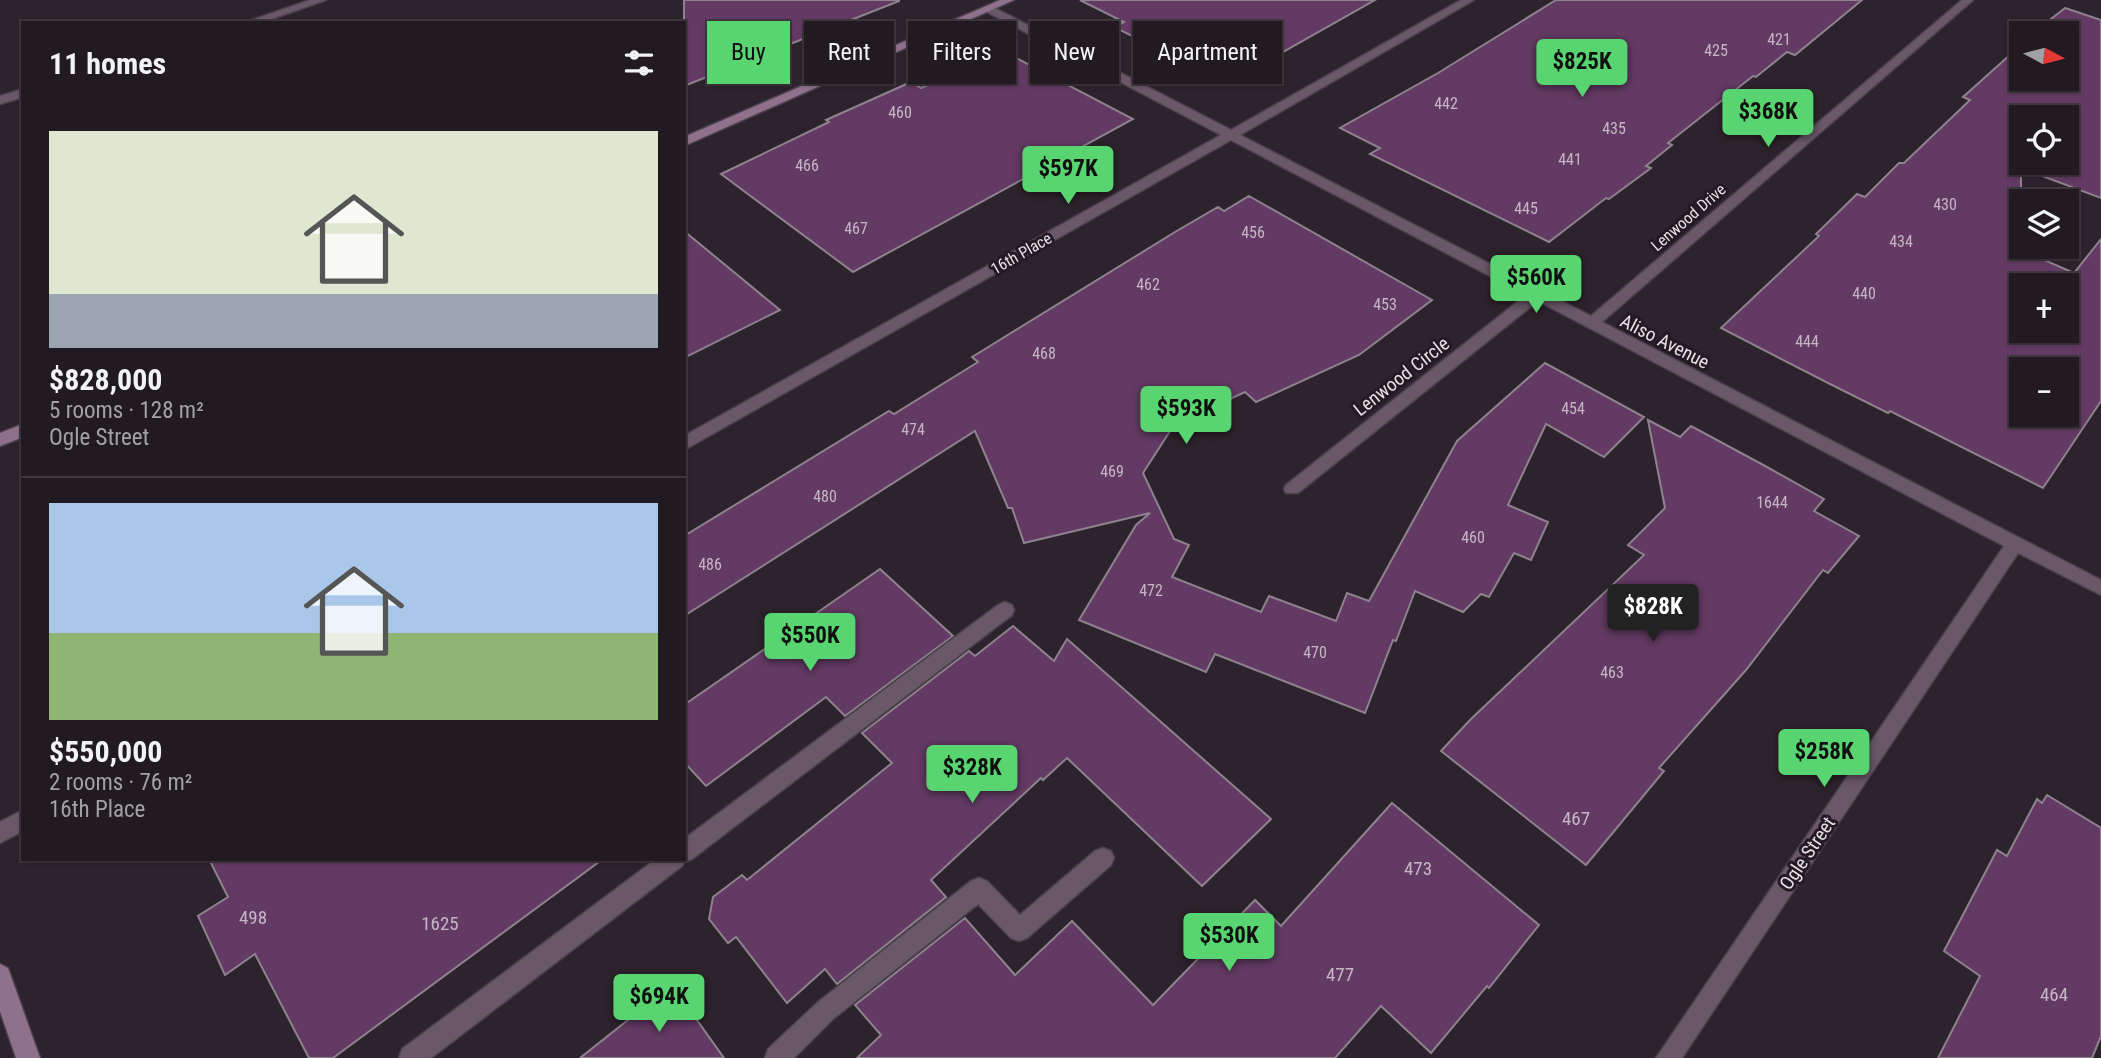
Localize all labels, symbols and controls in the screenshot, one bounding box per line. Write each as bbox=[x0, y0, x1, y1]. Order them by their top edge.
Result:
chip: Buy bbox=[707, 21, 790, 84]
chip: Rent bbox=[804, 21, 894, 84]
chip: Filters bbox=[908, 21, 1016, 84]
chip: New bbox=[1030, 21, 1119, 84]
chip: Apartment bbox=[1133, 21, 1282, 84]
north arrow bbox=[2009, 21, 2079, 91]
map controls bbox=[2009, 21, 2079, 427]
house number: 421 bbox=[1767, 30, 1791, 49]
pin: $825K bbox=[1533, 40, 1631, 99]
house number: 425 bbox=[1704, 41, 1728, 60]
icon: filters bbox=[620, 44, 658, 82]
text: 11 homes bbox=[49, 46, 166, 81]
text: $825K bbox=[1552, 48, 1612, 75]
pin: $368K bbox=[1719, 90, 1817, 149]
house number: 442 bbox=[1434, 94, 1458, 113]
text: $368K bbox=[1738, 98, 1798, 125]
house number: 460 bbox=[888, 103, 912, 122]
button: locate bbox=[2009, 105, 2079, 175]
house number: 435 bbox=[1602, 119, 1626, 138]
pin: $597K bbox=[1019, 146, 1117, 206]
house number: 441 bbox=[1558, 150, 1582, 169]
text: $597K bbox=[1038, 155, 1098, 182]
house number: 466 bbox=[795, 156, 819, 175]
icon: home bbox=[291, 176, 417, 302]
street label: Lenwood Drive bbox=[1647, 180, 1730, 255]
button: layers bbox=[2009, 189, 2079, 259]
house number: 430 bbox=[1933, 195, 1957, 214]
house number: 445 bbox=[1514, 199, 1538, 218]
house number: 467 bbox=[844, 219, 868, 238]
house number: 456 bbox=[1241, 223, 1265, 242]
street label: 16th Place bbox=[987, 228, 1055, 278]
house number: 434 bbox=[1889, 232, 1913, 251]
pin: $560K bbox=[1487, 256, 1585, 315]
text: $560K bbox=[1506, 264, 1566, 291]
button: + bbox=[2009, 273, 2079, 343]
house number: 462 bbox=[1136, 275, 1160, 294]
house number: 440 bbox=[1852, 284, 1876, 303]
house number: 453 bbox=[1373, 295, 1397, 314]
street label: Aliso Avenue bbox=[1616, 309, 1713, 374]
street label: Lenwood Circle bbox=[1349, 332, 1454, 421]
house number: 444 bbox=[1795, 332, 1819, 351]
house number: 468 bbox=[1032, 344, 1056, 363]
button: − bbox=[2009, 357, 2079, 427]
text: $828,000 bbox=[49, 362, 162, 397]
pin: $593K bbox=[1137, 386, 1235, 446]
text: $593K bbox=[1156, 395, 1216, 422]
text: 5 rooms · 128 m² bbox=[49, 397, 204, 424]
house number: 454 bbox=[1561, 399, 1585, 418]
house number: 474 bbox=[901, 420, 925, 439]
text: Ogle Street bbox=[49, 424, 149, 451]
house number: 469 bbox=[1100, 462, 1124, 481]
house number: 480 bbox=[813, 487, 837, 506]
house number: 1644 bbox=[1756, 493, 1788, 512]
house number: 460 bbox=[1461, 528, 1485, 547]
icon: home bbox=[291, 548, 417, 674]
house number: 486 bbox=[698, 555, 722, 574]
house number: 472 bbox=[1139, 581, 1163, 600]
pin: $828K bbox=[1604, 584, 1702, 644]
text: $828K bbox=[1623, 593, 1683, 620]
pin: $550K bbox=[761, 614, 859, 673]
text: $550K bbox=[780, 622, 840, 649]
house number: 470 bbox=[1303, 643, 1327, 662]
house number: 463 bbox=[1600, 663, 1624, 682]
pin: $258K bbox=[1775, 730, 1873, 789]
text: $550,000 bbox=[49, 734, 162, 769]
text: $258K bbox=[1794, 738, 1854, 765]
pin: $328K bbox=[923, 746, 1021, 805]
text: $328K bbox=[942, 754, 1002, 781]
text: 2 rooms · 76 m² bbox=[49, 769, 192, 796]
text: 16th Place bbox=[49, 796, 145, 823]
house number: 467 bbox=[1562, 807, 1590, 830]
street label: Ogle Street bbox=[1775, 812, 1840, 894]
house number: 473 bbox=[1404, 857, 1432, 880]
house number: 498 bbox=[239, 906, 267, 929]
house number: 1625 bbox=[421, 912, 459, 935]
pin: $530K bbox=[1180, 914, 1278, 973]
text: $530K bbox=[1199, 922, 1259, 949]
house number: 477 bbox=[1326, 963, 1354, 986]
pin: $694K bbox=[610, 974, 708, 1034]
text: $694K bbox=[629, 983, 689, 1010]
house number: 464 bbox=[2040, 983, 2068, 1006]

